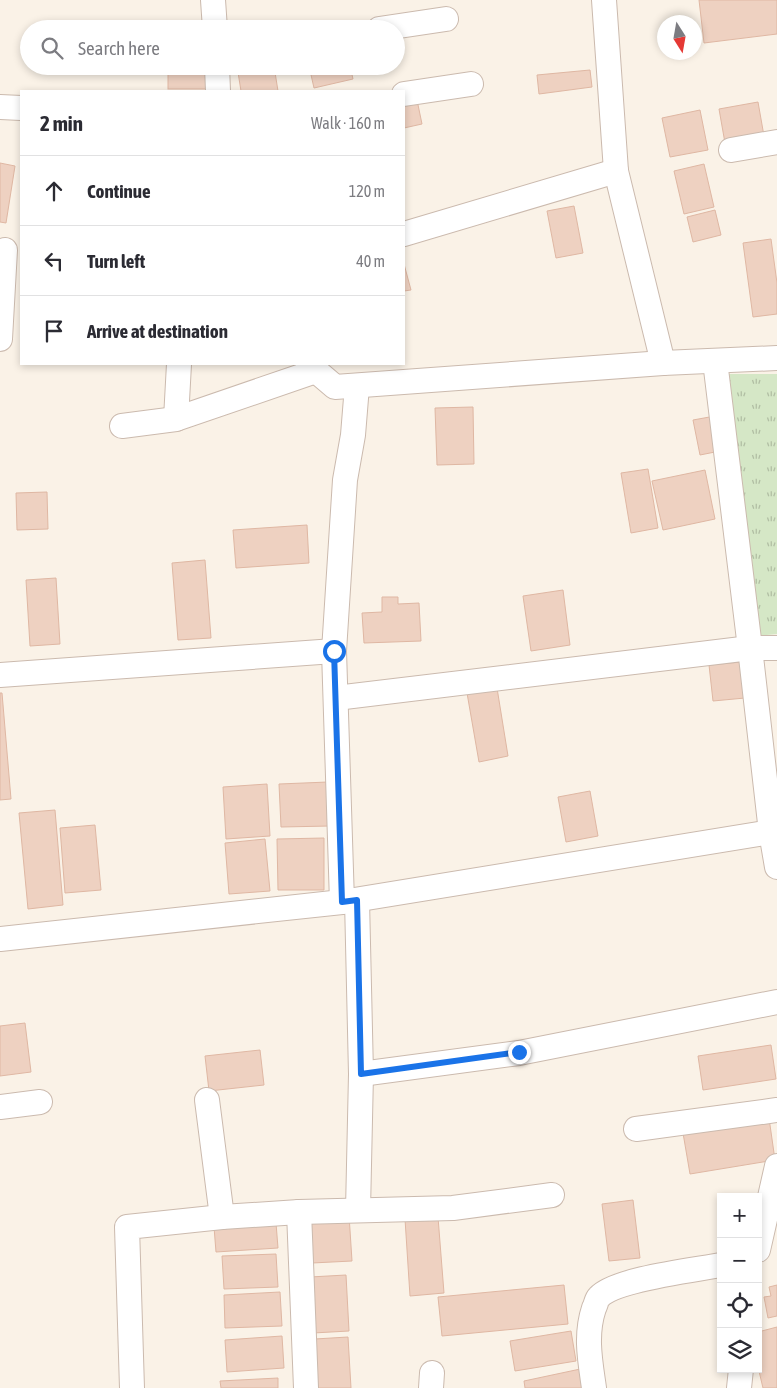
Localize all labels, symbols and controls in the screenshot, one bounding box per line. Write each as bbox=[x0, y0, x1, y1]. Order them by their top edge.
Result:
north arrow bbox=[657, 15, 702, 60]
search box bbox=[20, 20, 405, 75]
icon: search bbox=[38, 34, 66, 62]
text: Search here bbox=[78, 37, 160, 59]
text: 2 min bbox=[40, 111, 83, 135]
text: Walk · 160 m bbox=[311, 114, 385, 132]
icon: ahead bbox=[40, 177, 68, 205]
text: Continue bbox=[87, 180, 151, 202]
text: 120 m bbox=[349, 182, 385, 200]
icon: left bbox=[40, 247, 68, 275]
text: Turn left bbox=[87, 250, 145, 272]
text: 40 m bbox=[356, 252, 385, 270]
icon: arrive bbox=[40, 317, 68, 345]
text: Arrive at destination bbox=[87, 320, 228, 342]
route start bbox=[323, 640, 346, 663]
route end bbox=[508, 1041, 531, 1064]
map controls bbox=[717, 1193, 762, 1373]
button: + bbox=[717, 1193, 762, 1238]
button: − bbox=[717, 1238, 762, 1283]
button: locate bbox=[717, 1283, 762, 1328]
button: layers bbox=[717, 1328, 762, 1373]

